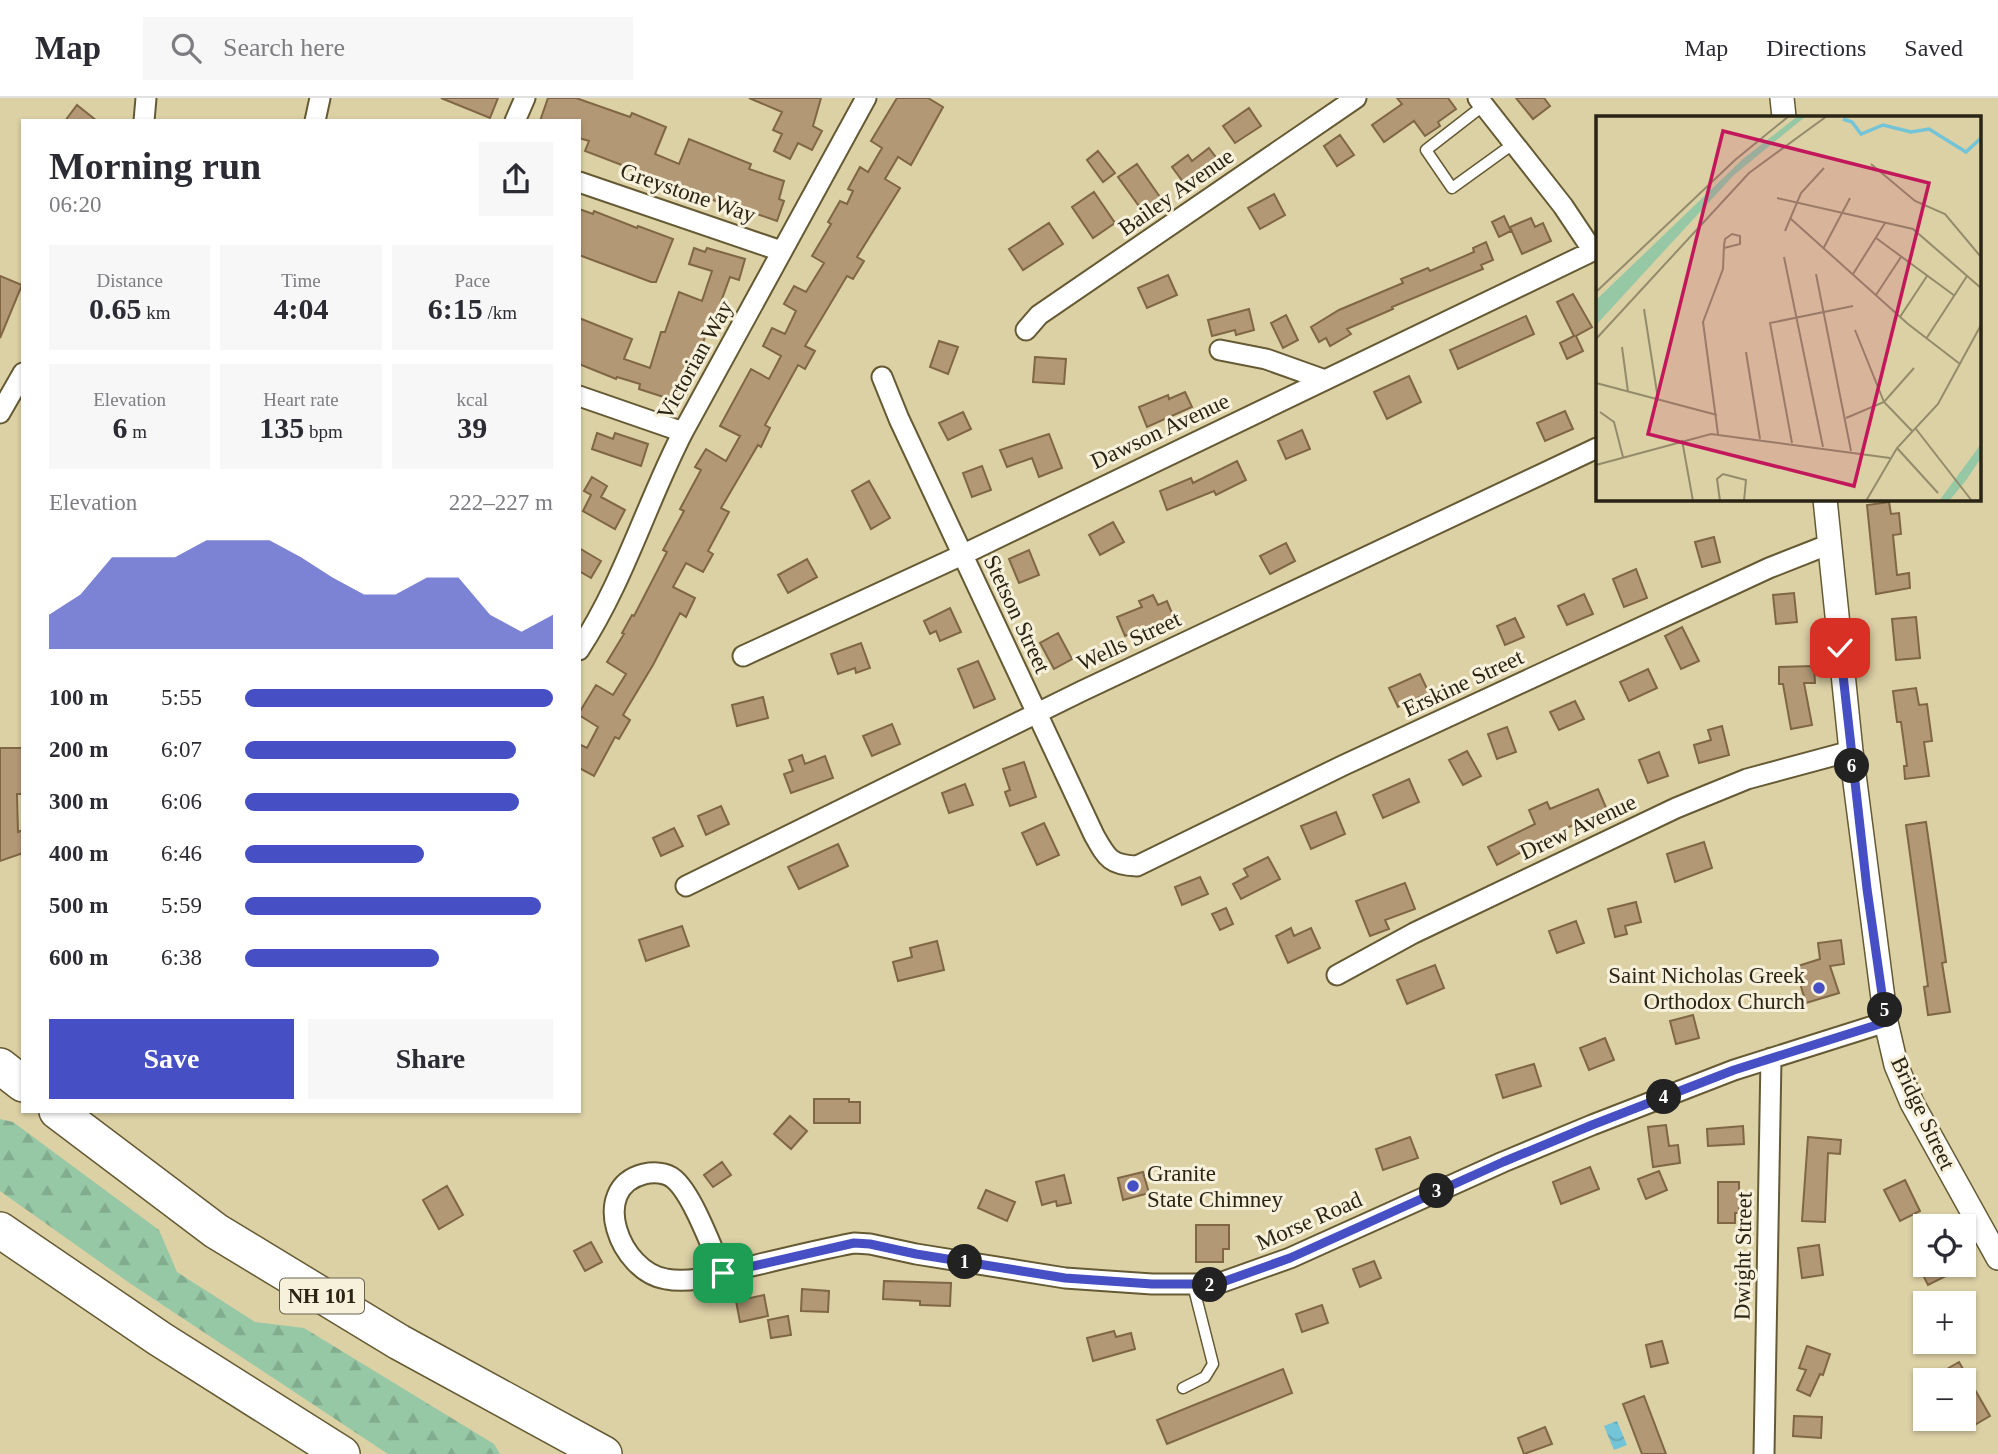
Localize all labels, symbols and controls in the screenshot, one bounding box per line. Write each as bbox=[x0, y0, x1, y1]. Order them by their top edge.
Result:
search box bbox=[143, 17, 633, 80]
icon: search bbox=[167, 29, 205, 67]
text: Map bbox=[35, 30, 101, 66]
text: Search here bbox=[223, 33, 345, 62]
text: Map bbox=[1684, 35, 1728, 61]
text: Directions bbox=[1766, 35, 1866, 61]
text: Saved bbox=[1904, 35, 1963, 61]
inset map bbox=[1596, 116, 1980, 500]
button: share bbox=[479, 142, 553, 216]
street label: Bailey Avenue bbox=[1114, 143, 1238, 241]
text: Morning run bbox=[49, 145, 261, 187]
street label: Greystone Way bbox=[617, 158, 759, 228]
text: 06:20 bbox=[49, 192, 101, 217]
text: Distance bbox=[96, 270, 163, 291]
text: Time bbox=[281, 270, 321, 291]
text: Pace bbox=[454, 270, 490, 291]
text: 0.65 bbox=[89, 292, 141, 325]
text: 4:04 bbox=[273, 292, 328, 325]
text: 6:15 bbox=[428, 292, 483, 325]
street label: Victorian Way bbox=[652, 296, 738, 424]
text: km bbox=[141, 302, 170, 323]
text: /km bbox=[483, 302, 517, 323]
street label: Dawson Avenue bbox=[1087, 388, 1233, 474]
text: Elevation bbox=[93, 389, 166, 410]
text: Heart rate bbox=[263, 389, 339, 410]
text: kcal bbox=[456, 389, 488, 410]
text: 6 bbox=[112, 411, 127, 444]
text: 135 bbox=[259, 411, 304, 444]
text: 39 bbox=[457, 411, 487, 444]
text: m bbox=[127, 421, 147, 442]
text: bpm bbox=[304, 421, 343, 442]
text: Elevation bbox=[49, 490, 137, 515]
text: 222–227 m bbox=[449, 490, 553, 515]
street label: Stetson Street bbox=[979, 551, 1055, 677]
street label: Wells Street bbox=[1073, 606, 1185, 676]
pin bbox=[1810, 618, 1870, 678]
icon: check bbox=[1821, 629, 1859, 667]
street label: Erskine Street bbox=[1399, 644, 1528, 722]
text: 100 m bbox=[49, 685, 108, 710]
text: 5:55 bbox=[161, 685, 202, 710]
text: 200 m bbox=[49, 737, 108, 762]
text: 6:07 bbox=[161, 737, 202, 762]
pin: 6 bbox=[1834, 748, 1870, 784]
text: 6 bbox=[1847, 755, 1856, 776]
text: 300 m bbox=[49, 789, 108, 814]
text: 6:06 bbox=[161, 789, 202, 814]
street label: Drew Avenue bbox=[1516, 789, 1640, 865]
text: 400 m bbox=[49, 841, 108, 866]
text: 6:46 bbox=[161, 841, 202, 866]
text: 500 m bbox=[49, 893, 108, 918]
text: 5:59 bbox=[161, 893, 202, 918]
text: 600 m bbox=[49, 945, 108, 970]
text: 6:38 bbox=[161, 945, 202, 970]
place label: Saint Nicholas Greek Orthodox Church bbox=[1608, 963, 1805, 1014]
marker: Saint Nicholas Greek Orthodox Church bbox=[1811, 980, 1827, 996]
pin: 5 bbox=[1868, 992, 1902, 1028]
text: 5 bbox=[1880, 999, 1889, 1020]
button: Save bbox=[49, 1019, 294, 1099]
button: Share bbox=[308, 1019, 553, 1099]
street label: Bridge Street bbox=[1886, 1052, 1960, 1174]
pin: 4 bbox=[1646, 1080, 1682, 1114]
text: 4 bbox=[1659, 1086, 1668, 1107]
place label: Granite State Chimney bbox=[1147, 1161, 1284, 1212]
pin: 3 bbox=[1420, 1174, 1454, 1208]
marker: Granite State Chimney bbox=[1125, 1178, 1141, 1194]
text: 3 bbox=[1432, 1180, 1441, 1201]
street label: Morse Road bbox=[1252, 1186, 1366, 1255]
street label: Dwight Street bbox=[1729, 1191, 1757, 1320]
map controls bbox=[1913, 1214, 1976, 1431]
button: locate bbox=[1913, 1214, 1976, 1277]
pin bbox=[693, 1243, 753, 1303]
pin: 1 bbox=[948, 1244, 982, 1280]
text: 1 bbox=[960, 1251, 969, 1272]
icon: arrive bbox=[704, 1254, 742, 1292]
pin: 2 bbox=[1192, 1268, 1228, 1302]
text: 2 bbox=[1205, 1274, 1214, 1295]
road number: NH 101 bbox=[280, 1278, 364, 1314]
button: + bbox=[1913, 1291, 1976, 1354]
button: − bbox=[1913, 1368, 1976, 1431]

